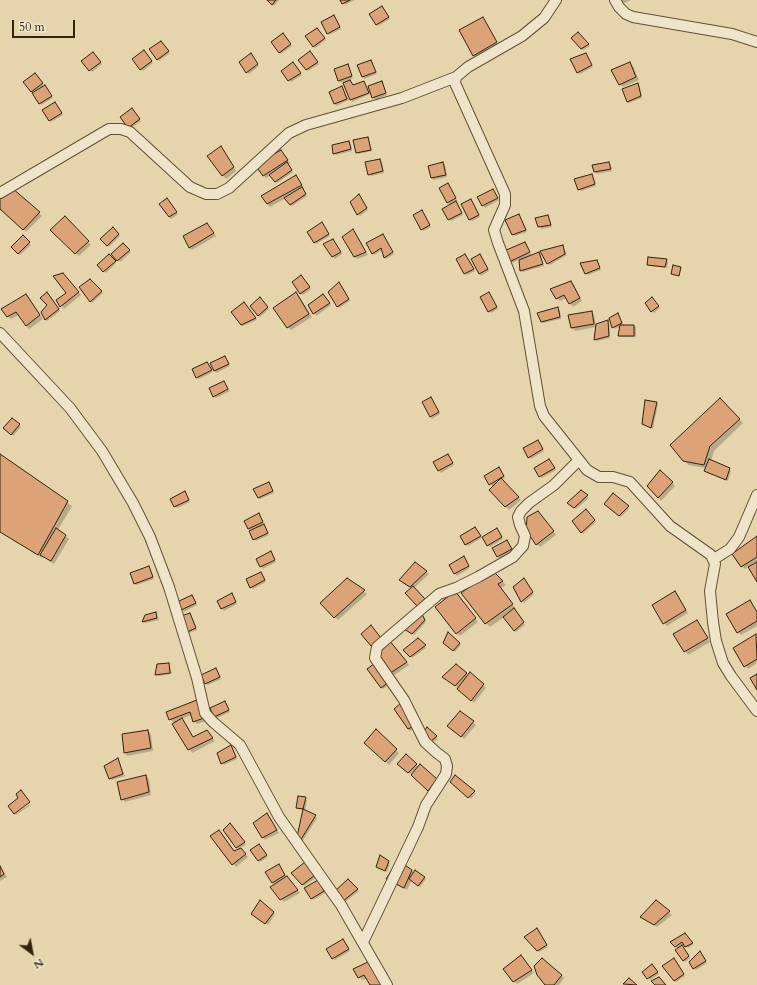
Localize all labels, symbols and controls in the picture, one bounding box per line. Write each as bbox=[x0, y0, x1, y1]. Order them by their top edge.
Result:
scale bar bbox=[14, 12, 77, 38]
text: 50 m bbox=[19, 19, 45, 35]
north arrow bbox=[12, 933, 52, 973]
text: N bbox=[31, 955, 47, 972]

